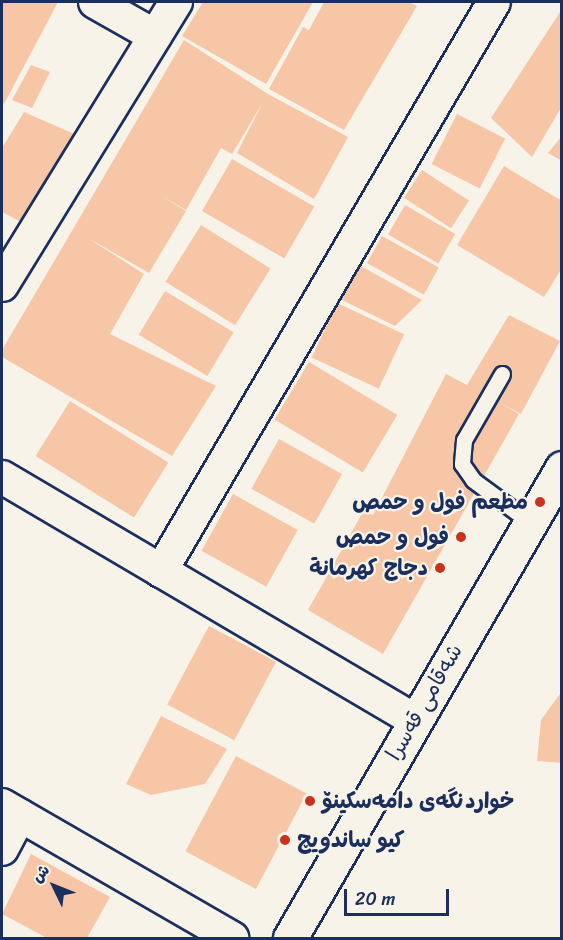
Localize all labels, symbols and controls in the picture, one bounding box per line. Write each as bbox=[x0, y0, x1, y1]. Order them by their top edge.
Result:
place label: مطعم فول و حمص bbox=[352, 489, 528, 515]
marker: مطعم فول و حمص bbox=[533, 495, 547, 509]
place label: فول و حمص bbox=[336, 524, 449, 550]
marker: فول و حمص bbox=[454, 530, 468, 544]
place label: دجاج كهرمانة bbox=[309, 555, 428, 581]
marker: دجاج كهرمانة bbox=[433, 561, 447, 575]
street label: شەقامی قەسرا bbox=[380, 639, 468, 765]
place label: خواردنگەی دامەسکینۆ bbox=[322, 788, 514, 814]
marker: خواردنگەی دامەسکینۆ bbox=[303, 794, 317, 808]
place label: کیو ساندویچ bbox=[297, 827, 404, 853]
marker: کیو ساندویچ bbox=[278, 833, 292, 847]
north arrow bbox=[24, 856, 84, 916]
text: ش bbox=[24, 857, 57, 890]
scale bar bbox=[347, 877, 452, 915]
text: 20 m bbox=[355, 883, 395, 915]

